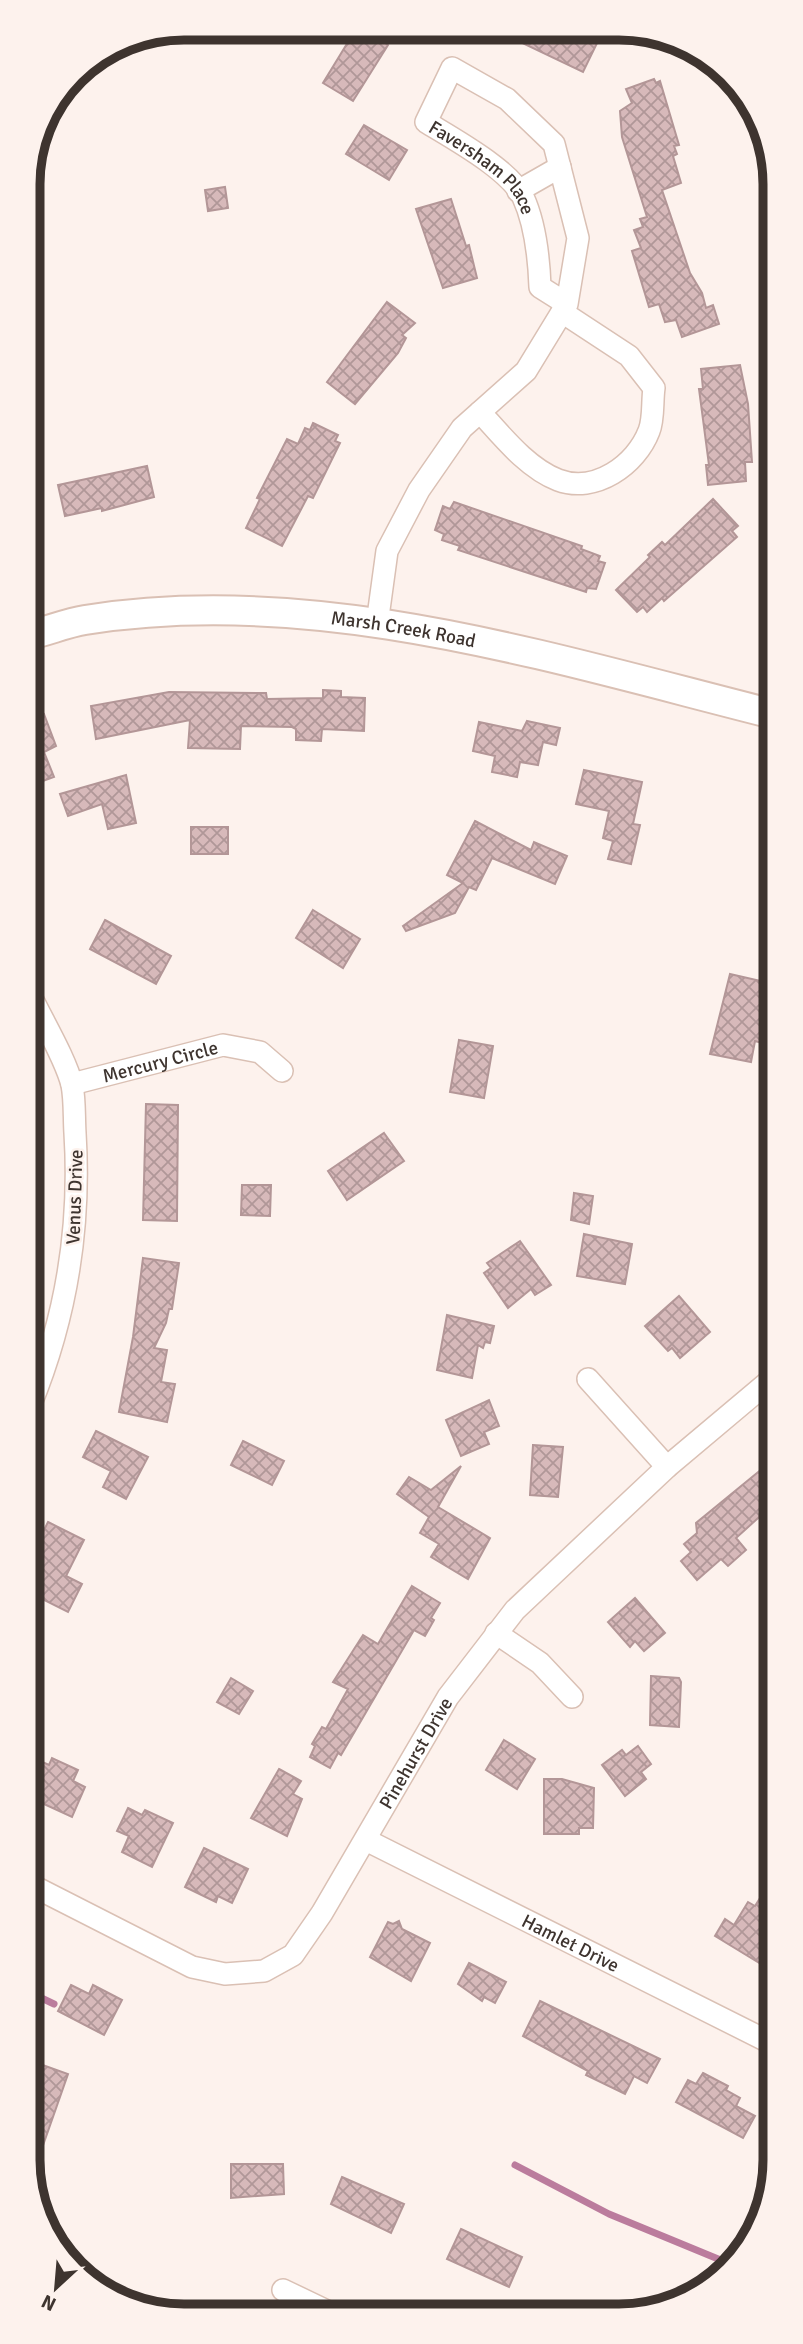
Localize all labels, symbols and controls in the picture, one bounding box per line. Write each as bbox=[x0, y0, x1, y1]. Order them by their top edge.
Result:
street label: Faversham Place bbox=[424, 116, 540, 218]
street label: Marsh Creek Road bbox=[329, 606, 478, 653]
street label: Mercury Circle bbox=[100, 1036, 221, 1089]
street label: Venus Drive bbox=[61, 1149, 89, 1245]
street label: Pinehurst Drive bbox=[374, 1693, 458, 1814]
street label: Hamlet Drive bbox=[518, 1909, 623, 1978]
north arrow bbox=[21, 2253, 91, 2323]
text: N bbox=[38, 2289, 60, 2316]

